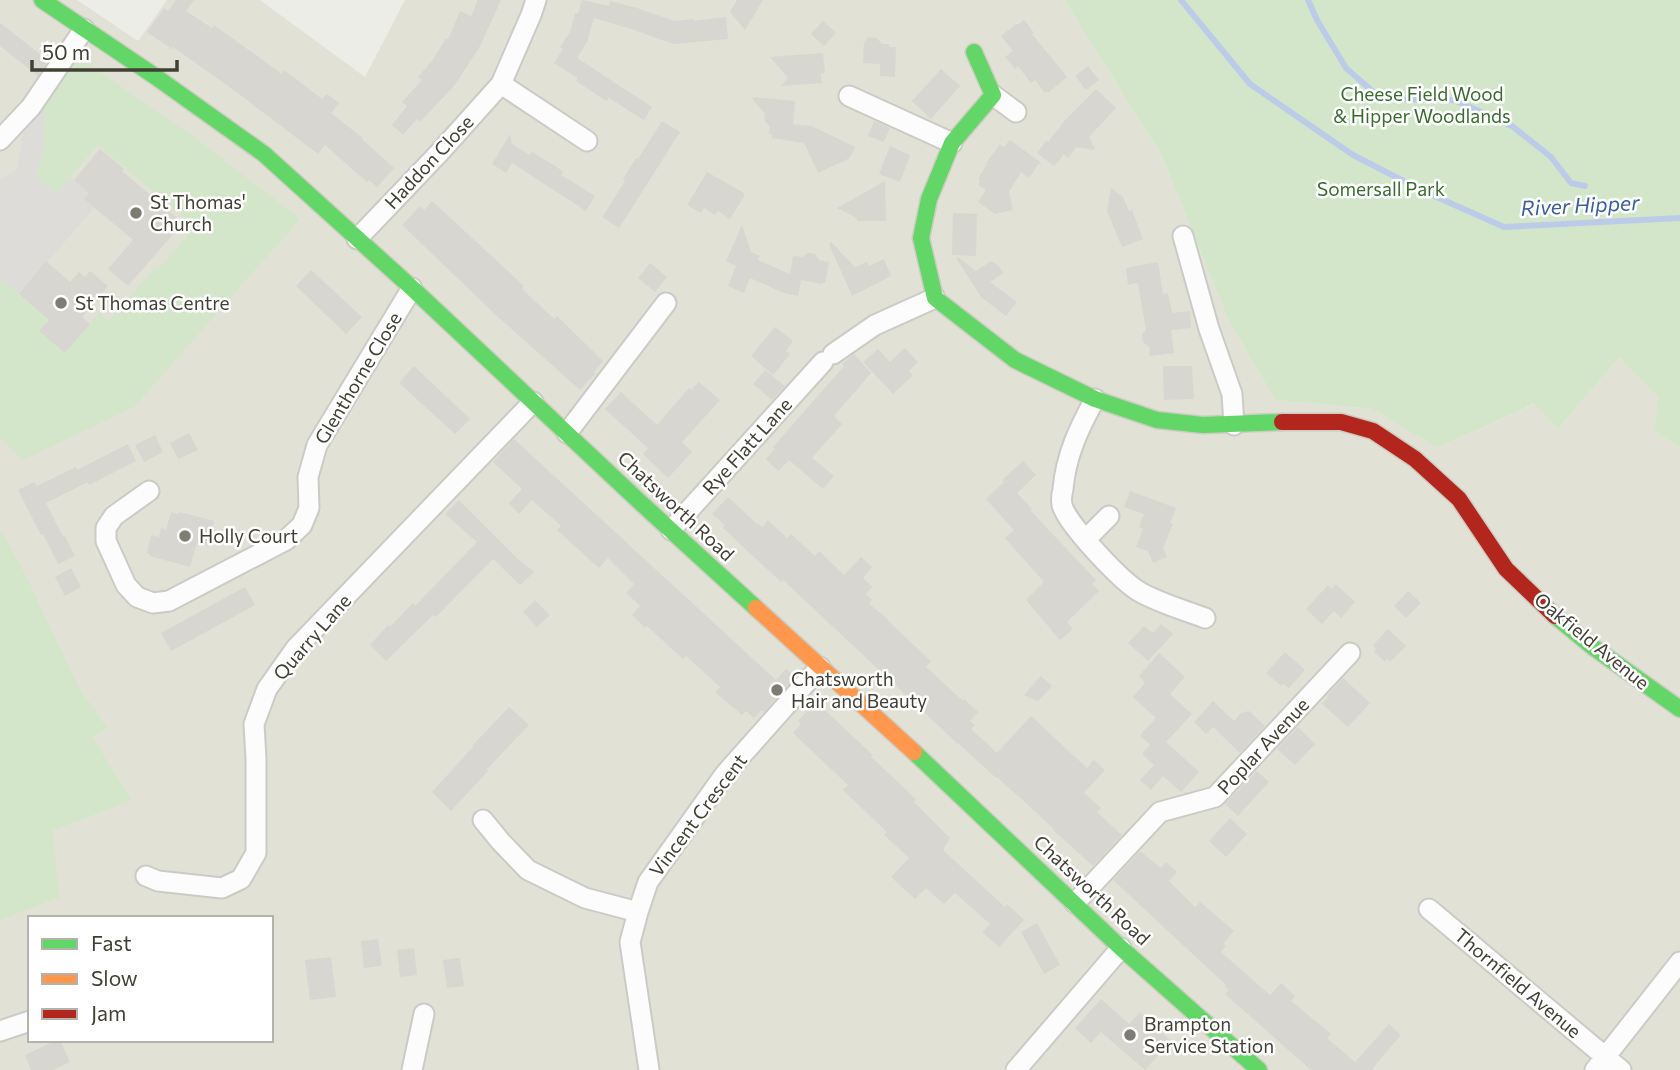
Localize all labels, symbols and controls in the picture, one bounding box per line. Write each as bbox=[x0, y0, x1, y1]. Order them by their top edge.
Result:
scale bar bbox=[32, 28, 177, 72]
text: 50 m bbox=[42, 39, 90, 64]
park label: Cheese Field Wood & Hipper Woodlands bbox=[1333, 82, 1511, 127]
street label: Haddon Close bbox=[379, 110, 478, 213]
park label: Somersall Park bbox=[1317, 177, 1445, 200]
water label: River Hipper bbox=[1520, 189, 1641, 220]
place label: St Thomas' Church bbox=[150, 190, 246, 235]
marker: St Thomas' Church bbox=[128, 205, 144, 221]
place label: St Thomas Centre bbox=[75, 291, 230, 314]
marker: St Thomas Centre bbox=[53, 295, 69, 311]
street label: Glenthorne Close bbox=[309, 308, 406, 448]
street label: Rye Flatt Lane bbox=[697, 393, 796, 499]
street label: Chatsworth Road bbox=[613, 446, 739, 565]
place label: Holly Court bbox=[199, 524, 298, 547]
marker: Holly Court bbox=[177, 528, 193, 544]
street label: Oakfield Avenue bbox=[1530, 587, 1654, 694]
street label: Quarry Lane bbox=[268, 589, 355, 684]
place label: Chatsworth Hair and Beauty bbox=[791, 667, 927, 712]
marker: Chatsworth Hair and Beauty bbox=[769, 682, 785, 698]
street label: Poplar Avenue bbox=[1212, 693, 1313, 799]
street label: Vincent Crescent bbox=[644, 749, 751, 881]
street label: Chatsworth Road bbox=[1029, 830, 1155, 949]
legend bbox=[28, 916, 273, 1042]
street label: Thornfield Avenue bbox=[1450, 923, 1586, 1042]
text: Fast bbox=[91, 930, 132, 955]
text: Slow bbox=[91, 965, 138, 990]
text: Jam bbox=[91, 1000, 126, 1025]
place label: Brampton Service Station bbox=[1144, 1012, 1274, 1057]
marker: Brampton Service Station bbox=[1122, 1027, 1138, 1043]

